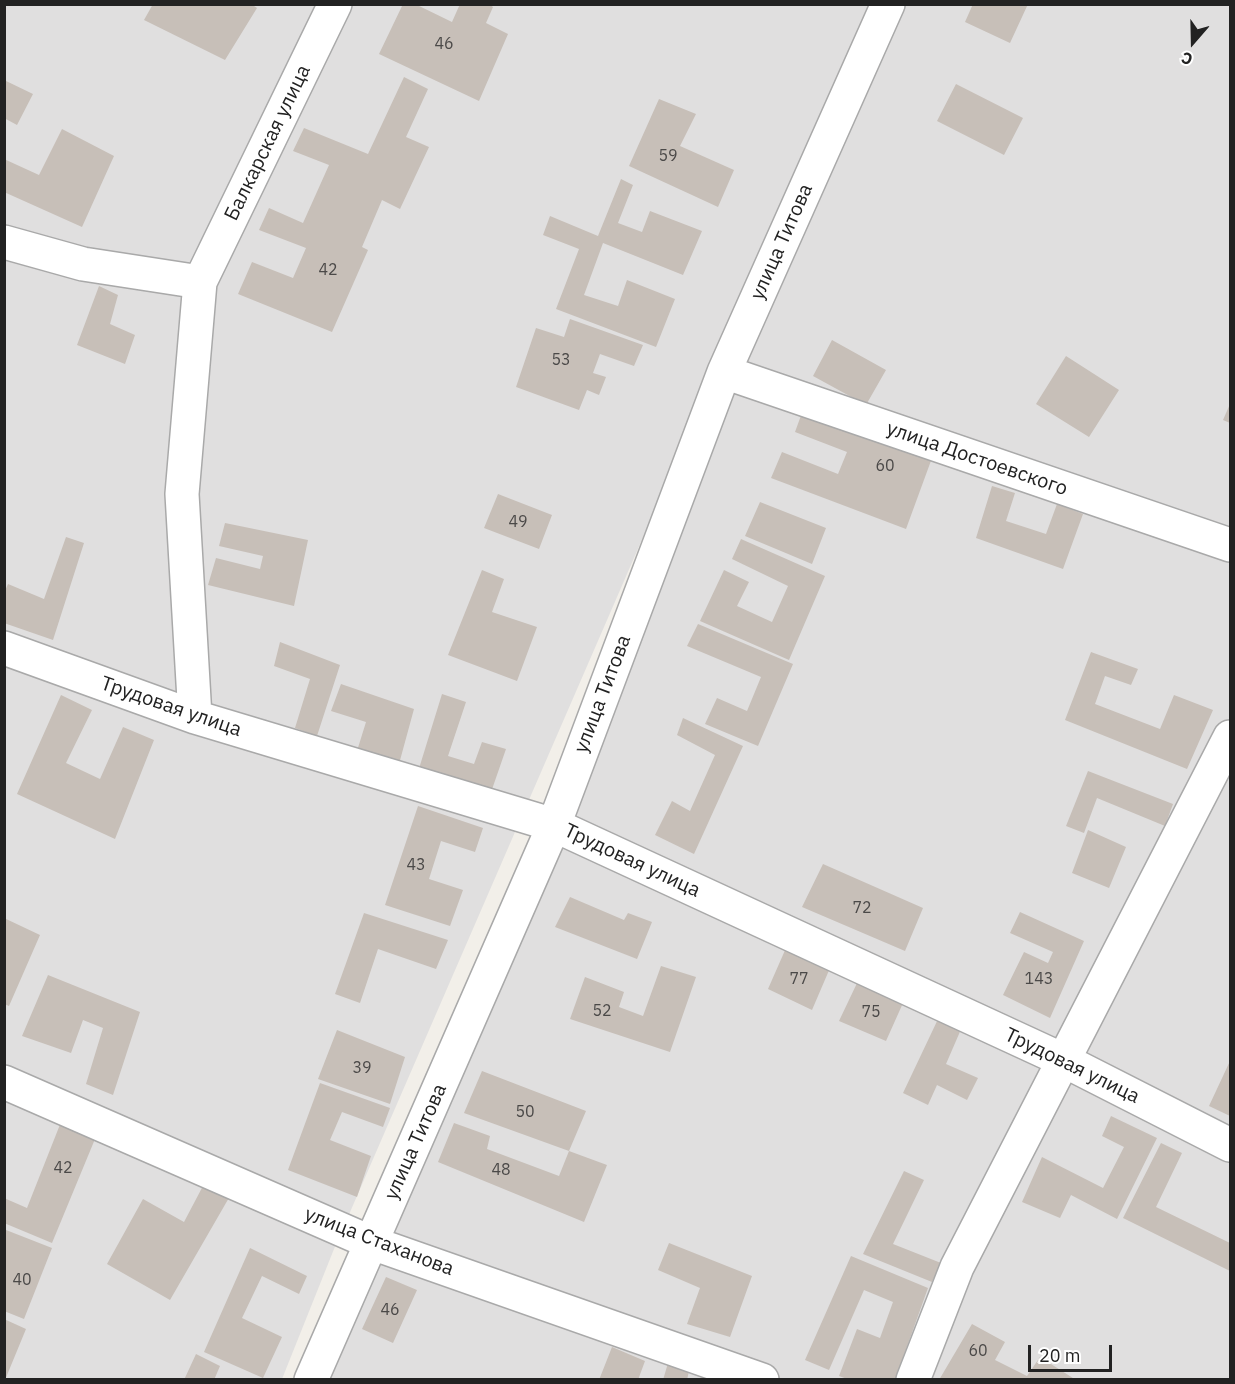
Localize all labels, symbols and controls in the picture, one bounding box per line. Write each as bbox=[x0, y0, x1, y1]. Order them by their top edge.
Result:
north arrow bbox=[1163, 12, 1223, 72]
house number: 46 bbox=[434, 34, 454, 54]
text: С bbox=[1179, 48, 1195, 70]
street label: Балкарская улица bbox=[220, 61, 316, 225]
house number: 59 bbox=[658, 146, 678, 166]
street label: улица Титова bbox=[746, 180, 818, 304]
house number: 42 bbox=[318, 260, 338, 280]
house number: 53 bbox=[551, 350, 571, 370]
street label: улица Достоевского bbox=[883, 417, 1071, 501]
house number: 60 bbox=[875, 456, 895, 476]
house number: 49 bbox=[508, 512, 528, 532]
street label: улица Титова bbox=[569, 632, 637, 756]
street label: Трудовая улица bbox=[97, 672, 245, 742]
street label: Трудовая улица bbox=[560, 819, 704, 903]
house number: 43 bbox=[406, 855, 426, 875]
house number: 72 bbox=[852, 898, 872, 918]
house number: 77 bbox=[789, 969, 809, 989]
house number: 143 bbox=[1025, 969, 1053, 989]
house number: 52 bbox=[592, 1001, 612, 1021]
house number: 75 bbox=[861, 1002, 881, 1022]
street label: Трудовая улица bbox=[1001, 1023, 1143, 1109]
house number: 39 bbox=[352, 1058, 372, 1078]
street label: улица Титова bbox=[380, 1080, 452, 1204]
house number: 50 bbox=[515, 1102, 535, 1122]
house number: 42 bbox=[53, 1158, 73, 1178]
house number: 48 bbox=[491, 1160, 511, 1180]
street label: улица Стаханова bbox=[301, 1202, 457, 1282]
house number: 40 bbox=[12, 1270, 32, 1290]
house number: 46 bbox=[380, 1300, 400, 1320]
scale bar bbox=[1031, 1333, 1115, 1371]
house number: 60 bbox=[968, 1341, 988, 1361]
text: 20 m bbox=[1039, 1344, 1081, 1367]

